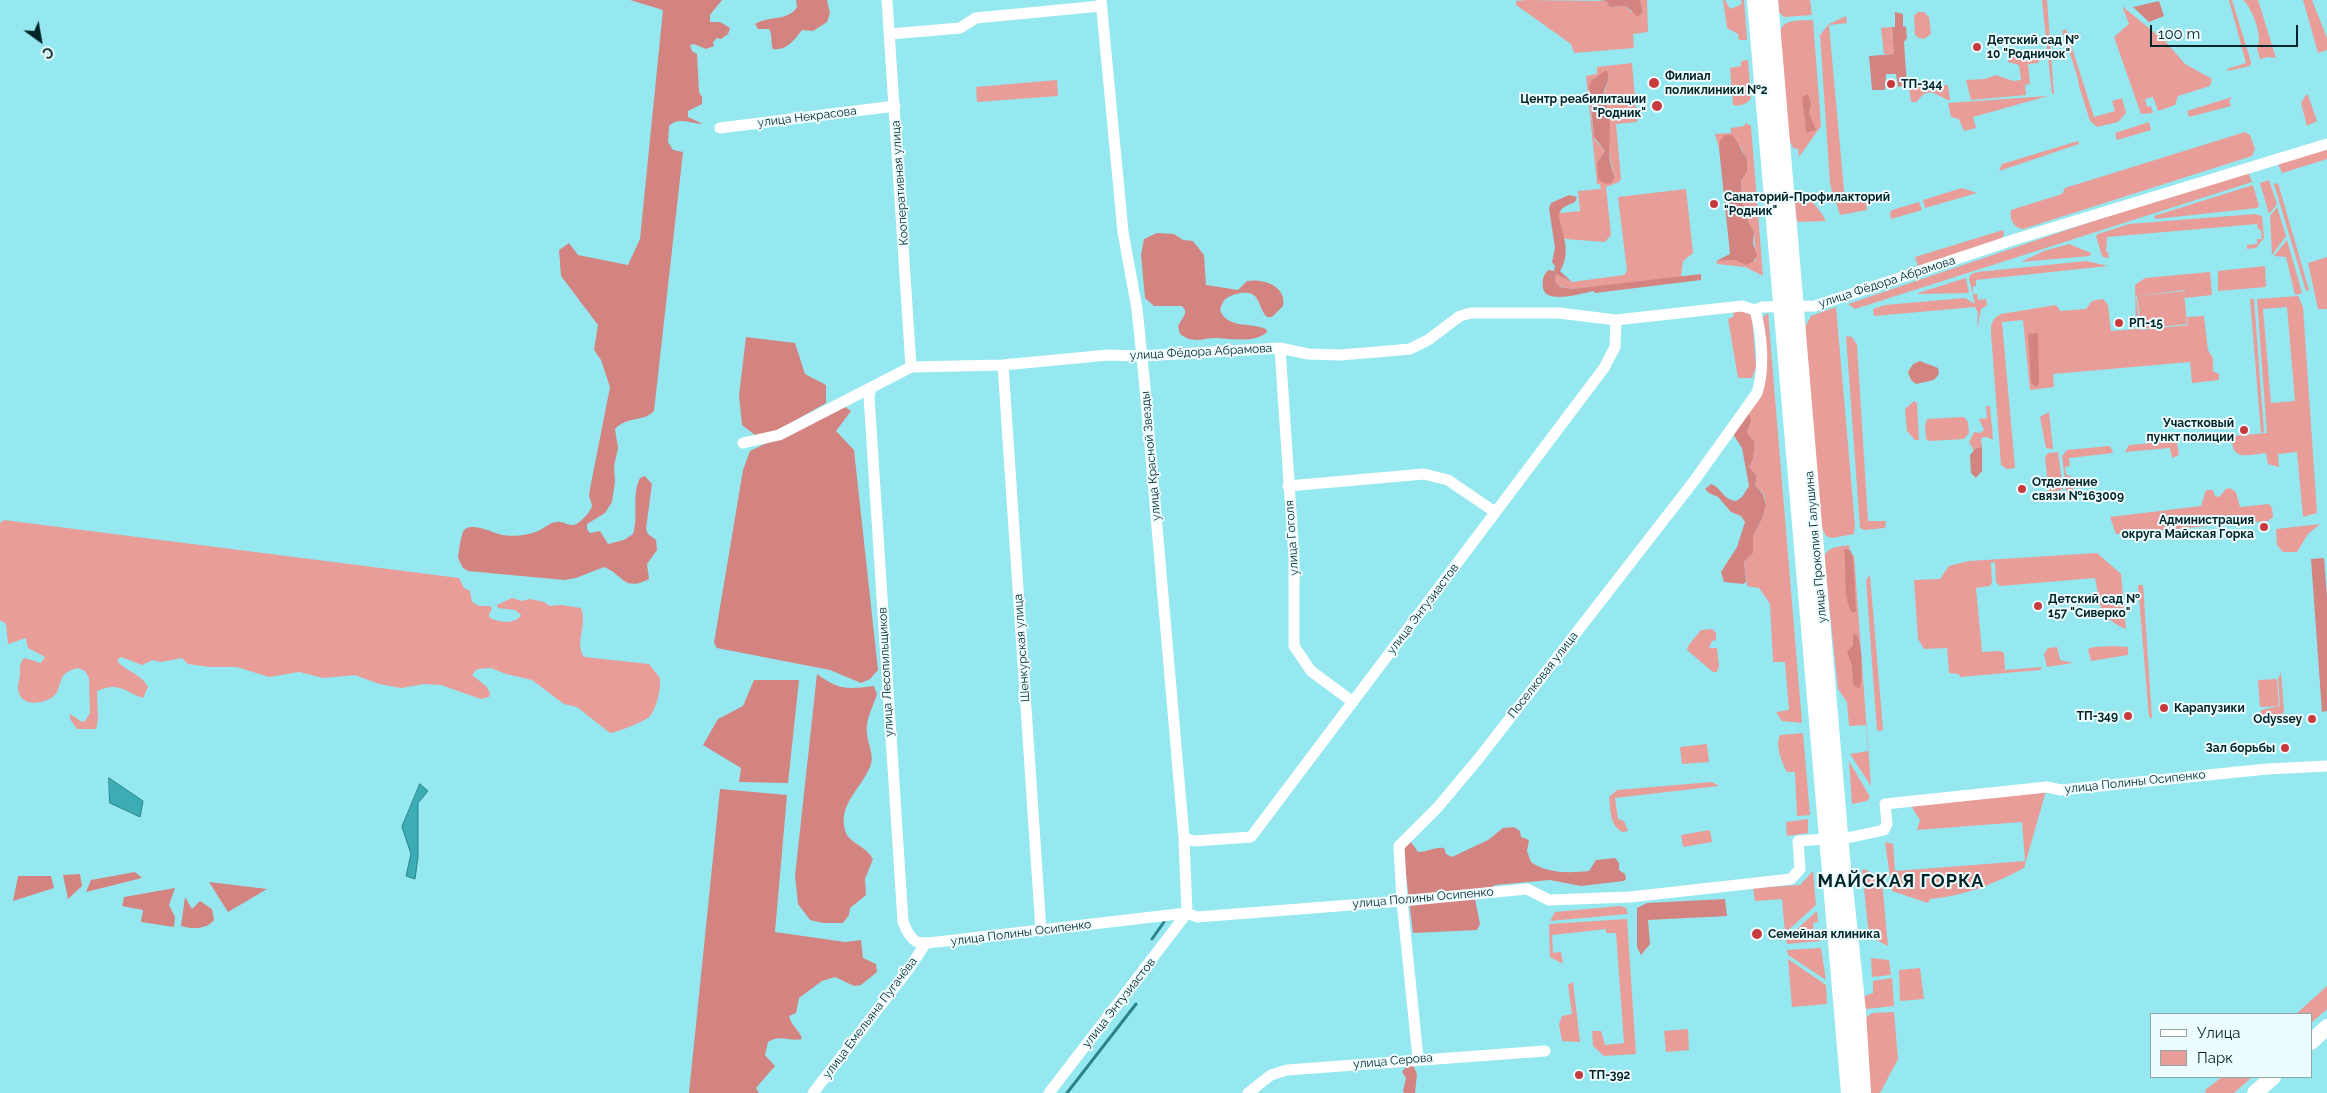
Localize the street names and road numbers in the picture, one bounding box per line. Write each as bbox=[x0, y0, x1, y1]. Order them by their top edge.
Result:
street label: улица Некрасова bbox=[757, 104, 857, 130]
street label: Кооперативная улица bbox=[888, 120, 912, 246]
street label: улица Фёдора Абрамова bbox=[1817, 253, 1957, 311]
street label: улица Фёдора Абрамова bbox=[1129, 341, 1273, 363]
street label: улица Красной Звезды bbox=[1138, 391, 1164, 521]
street label: улица Прокопия Галушина bbox=[1802, 470, 1830, 624]
street label: улица Гоголя bbox=[1282, 500, 1302, 576]
street label: улица Энтузиастов bbox=[1384, 561, 1462, 657]
street label: Шенкурская улица bbox=[1011, 594, 1033, 702]
street label: улица Лесопильщиков bbox=[875, 607, 897, 737]
street label: Поселковая улица bbox=[1505, 629, 1581, 721]
street label: улица Полины Осипенко bbox=[2064, 767, 2206, 797]
street label: улица Полины Осипенко bbox=[1352, 885, 1494, 911]
street label: улица Полины Осипенко bbox=[950, 917, 1092, 949]
street label: улица Емельяна Пугачёва bbox=[820, 955, 920, 1081]
street label: улица Энтузиастов bbox=[1080, 955, 1158, 1051]
street label: улица Серова bbox=[1353, 1050, 1433, 1072]

